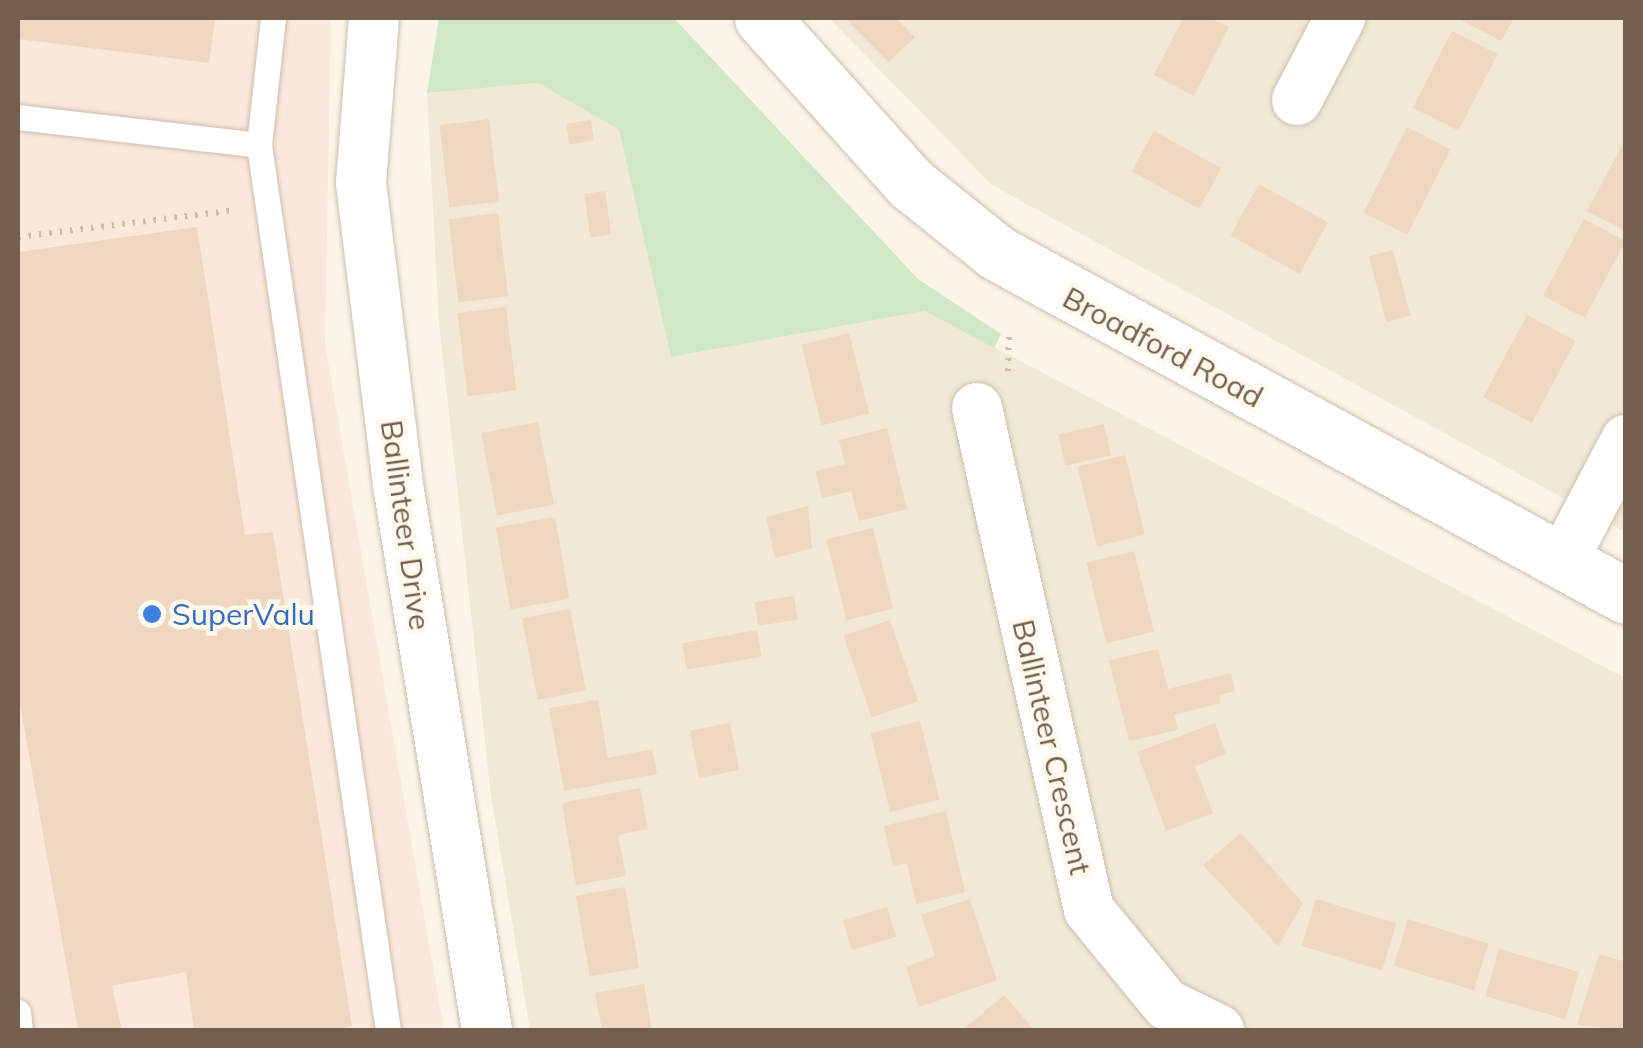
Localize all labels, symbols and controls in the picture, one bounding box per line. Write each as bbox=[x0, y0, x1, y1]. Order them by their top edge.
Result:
street label: Broadford Road bbox=[1057, 279, 1269, 415]
street label: Ballinteer Drive bbox=[373, 418, 439, 632]
place label: SuperValu bbox=[172, 596, 315, 632]
marker: SuperValu bbox=[141, 603, 163, 625]
street label: Ballinteer Crescent bbox=[1005, 616, 1099, 878]

